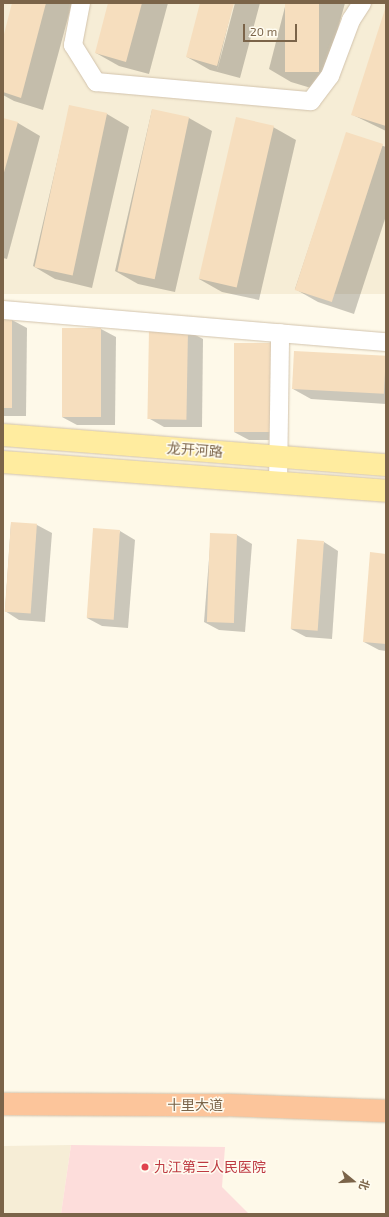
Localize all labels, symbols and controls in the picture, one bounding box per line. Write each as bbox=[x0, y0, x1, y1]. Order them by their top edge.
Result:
scale bar bbox=[245, 16, 299, 42]
text: 20 m bbox=[250, 24, 277, 38]
street label: 龙开河路 bbox=[166, 440, 224, 460]
street label: 十里大道 bbox=[167, 1097, 223, 1113]
place label: 九江第三人民医院 bbox=[154, 1159, 266, 1175]
marker: 九江第三人民医院 bbox=[139, 1161, 151, 1173]
north arrow bbox=[333, 1161, 373, 1201]
text: 北 bbox=[357, 1178, 373, 1192]

